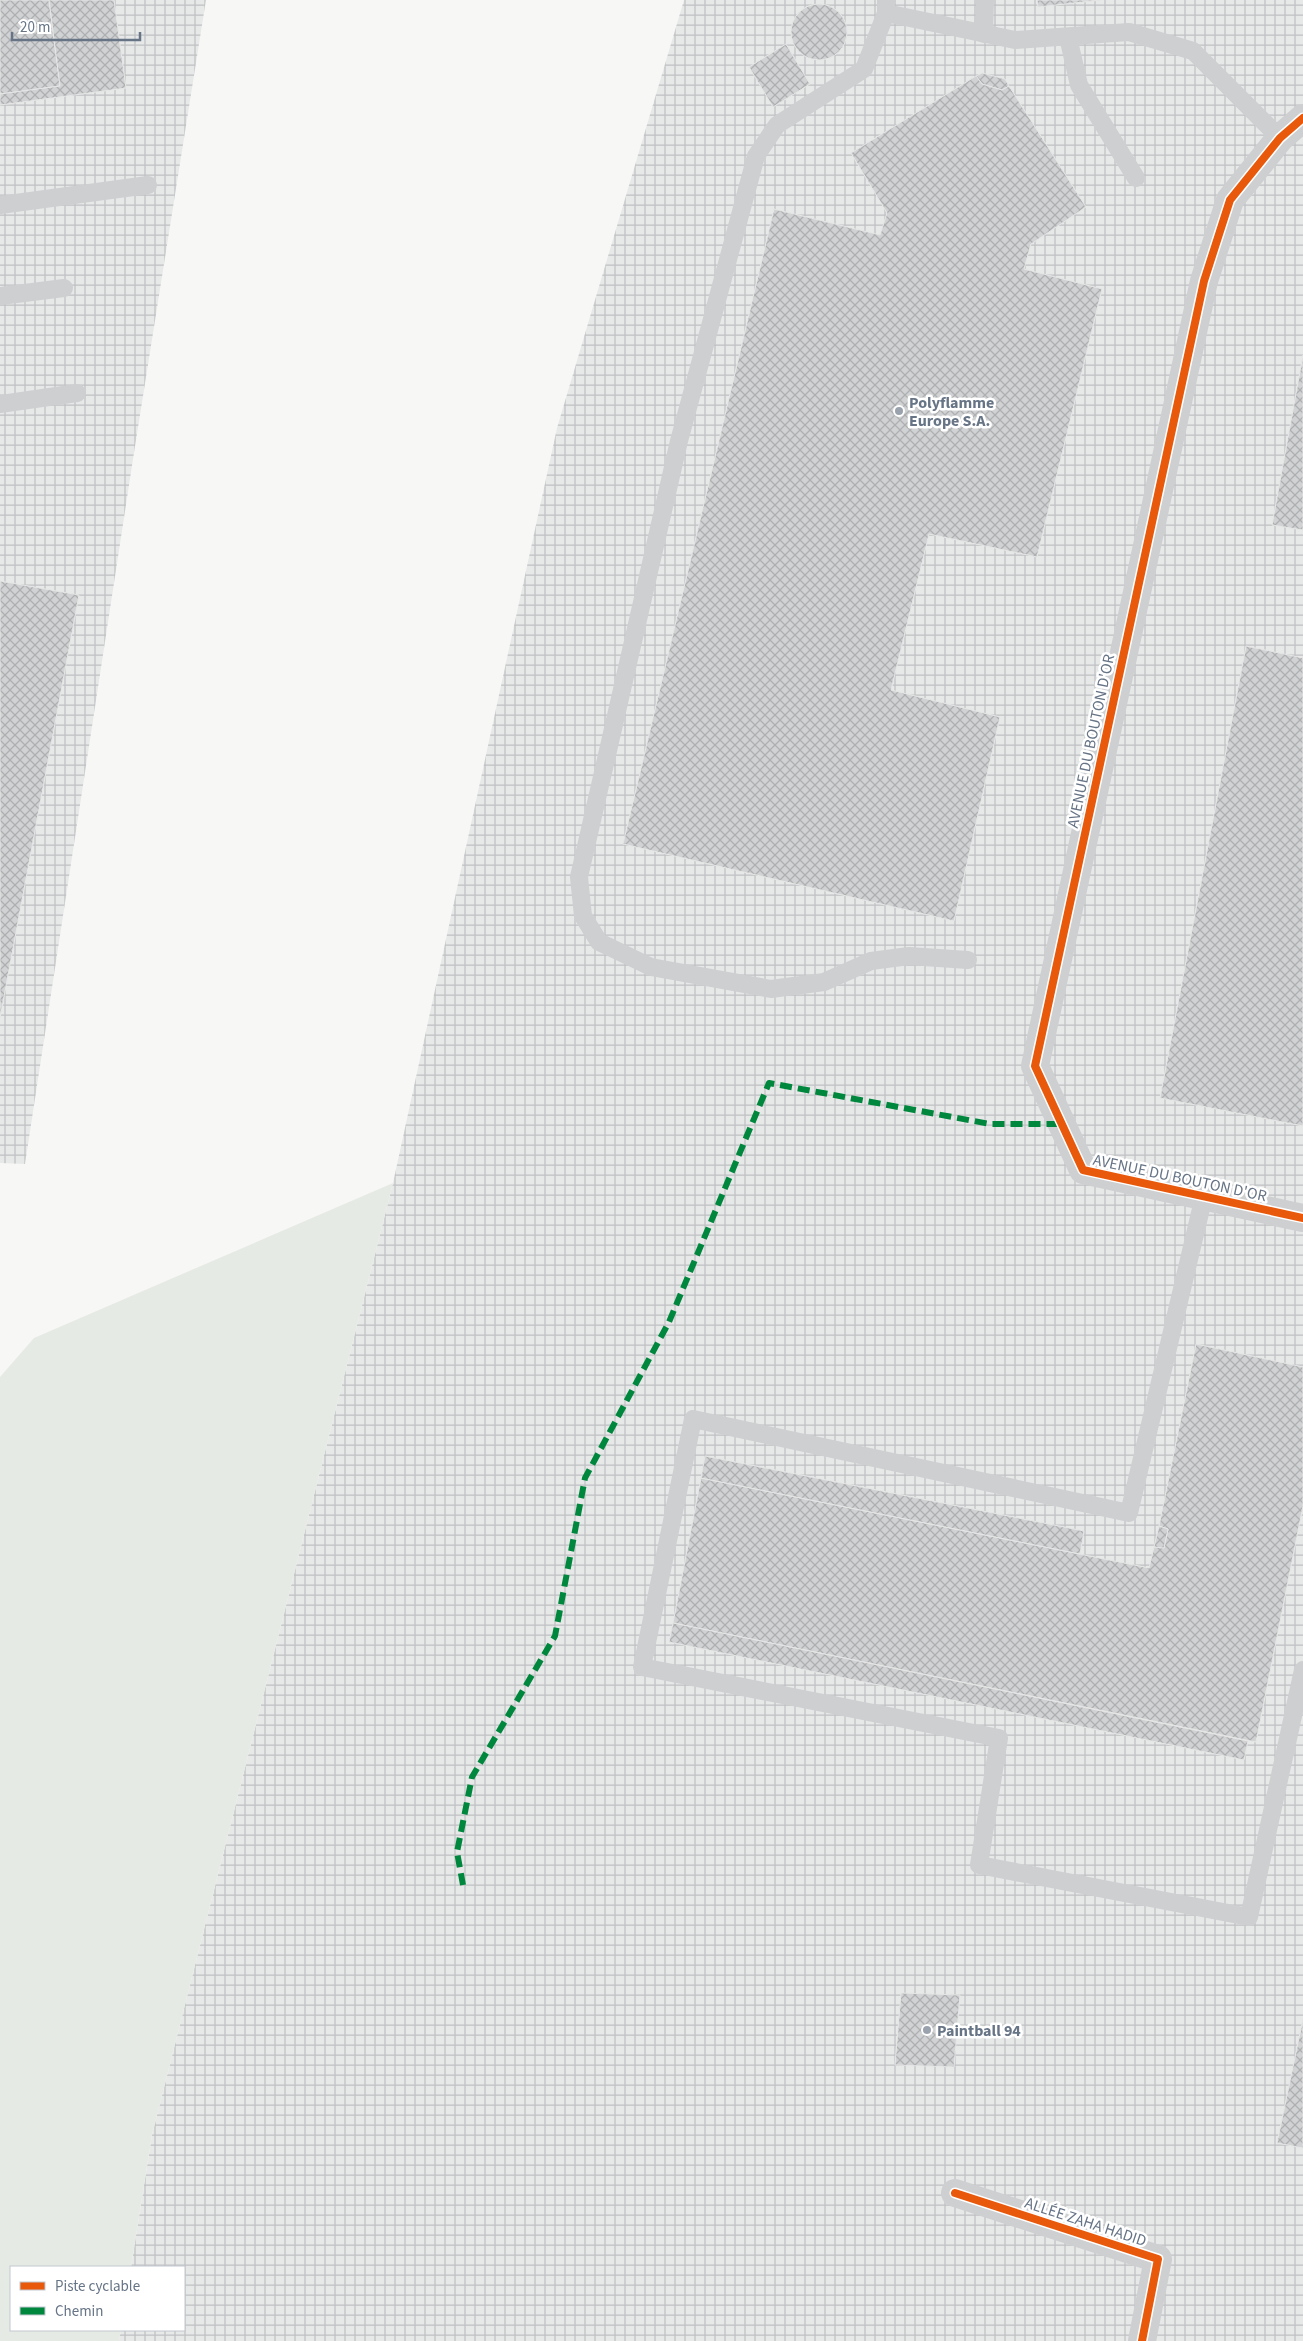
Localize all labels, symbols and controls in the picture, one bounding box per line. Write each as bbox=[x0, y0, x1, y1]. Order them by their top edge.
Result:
scale bar bbox=[12, 10, 140, 42]
text: 20 m bbox=[20, 17, 50, 38]
place label: Polyflamme Europe S.A. bbox=[909, 392, 994, 432]
marker: Polyflamme Europe S.A. bbox=[893, 405, 905, 417]
street label: AVENUE DU BOUTON D'OR bbox=[1062, 652, 1120, 830]
street label: AVENUE DU BOUTON D'OR bbox=[1091, 1149, 1269, 1207]
place label: Paintball 94 bbox=[937, 2020, 1021, 2042]
marker: Paintball 94 bbox=[921, 2024, 933, 2036]
street label: ALLÉE ZAHA HADID bbox=[1022, 2192, 1150, 2252]
legend bbox=[10, 2266, 185, 2331]
text: Piste cyclable bbox=[55, 2276, 140, 2297]
text: Chemin bbox=[55, 2301, 104, 2322]

